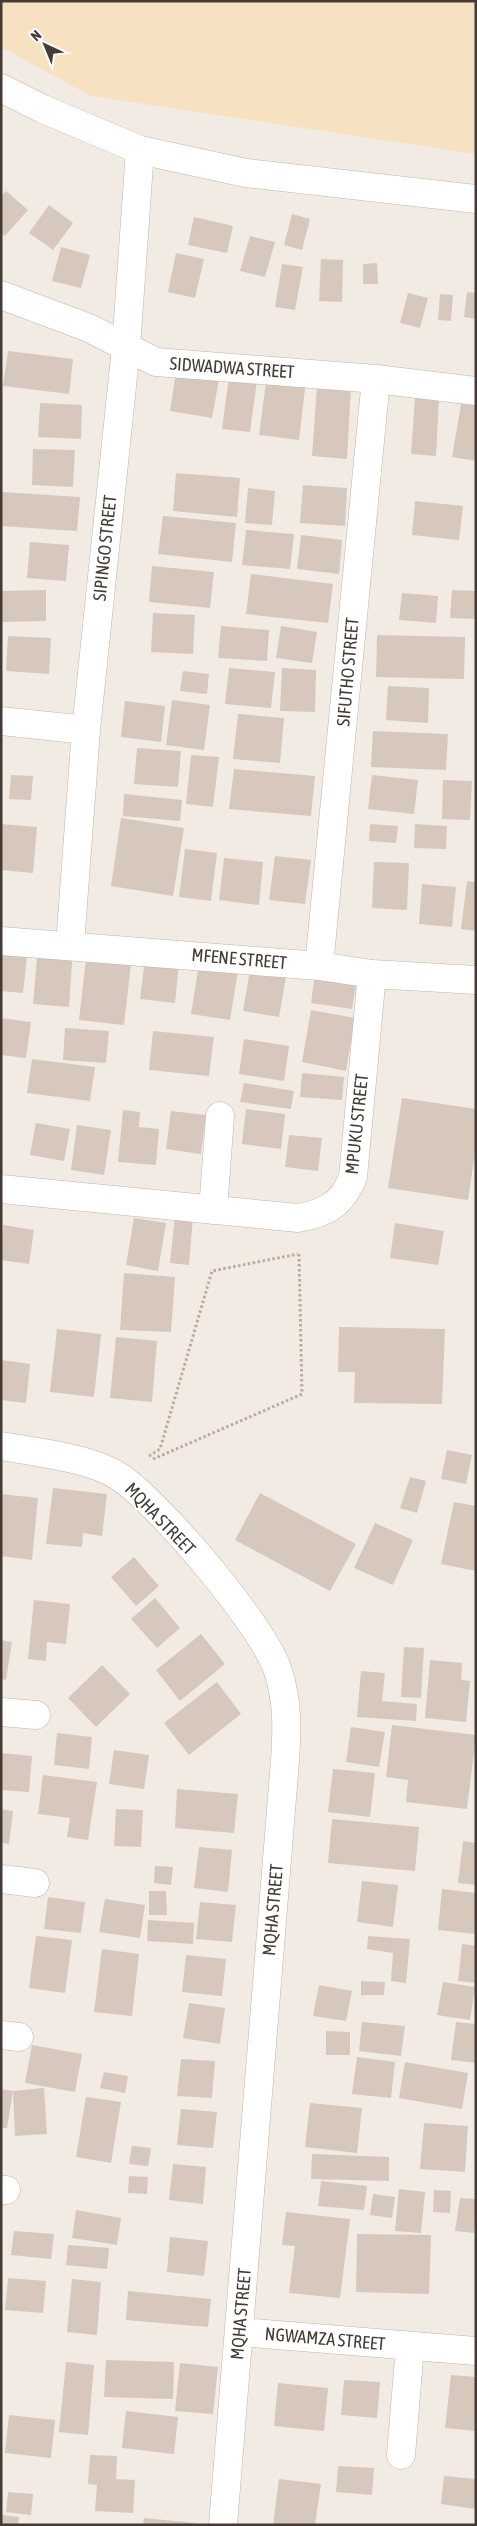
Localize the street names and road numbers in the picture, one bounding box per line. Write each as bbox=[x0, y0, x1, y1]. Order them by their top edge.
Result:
street label: SIDWADWA STREET bbox=[169, 353, 295, 382]
street label: SIPINGO STREET bbox=[88, 494, 121, 602]
street label: SIFUTHO STREET bbox=[332, 617, 363, 727]
street label: MFENE STREET bbox=[191, 944, 288, 973]
street label: MPUKU STREET bbox=[341, 1072, 372, 1175]
street label: MQHA STREET bbox=[121, 1478, 200, 1559]
street label: MQHA STREET bbox=[258, 1863, 287, 1957]
street label: MQHA STREET bbox=[226, 2267, 255, 2361]
street label: NGWAMZA STREET bbox=[264, 2323, 386, 2354]

